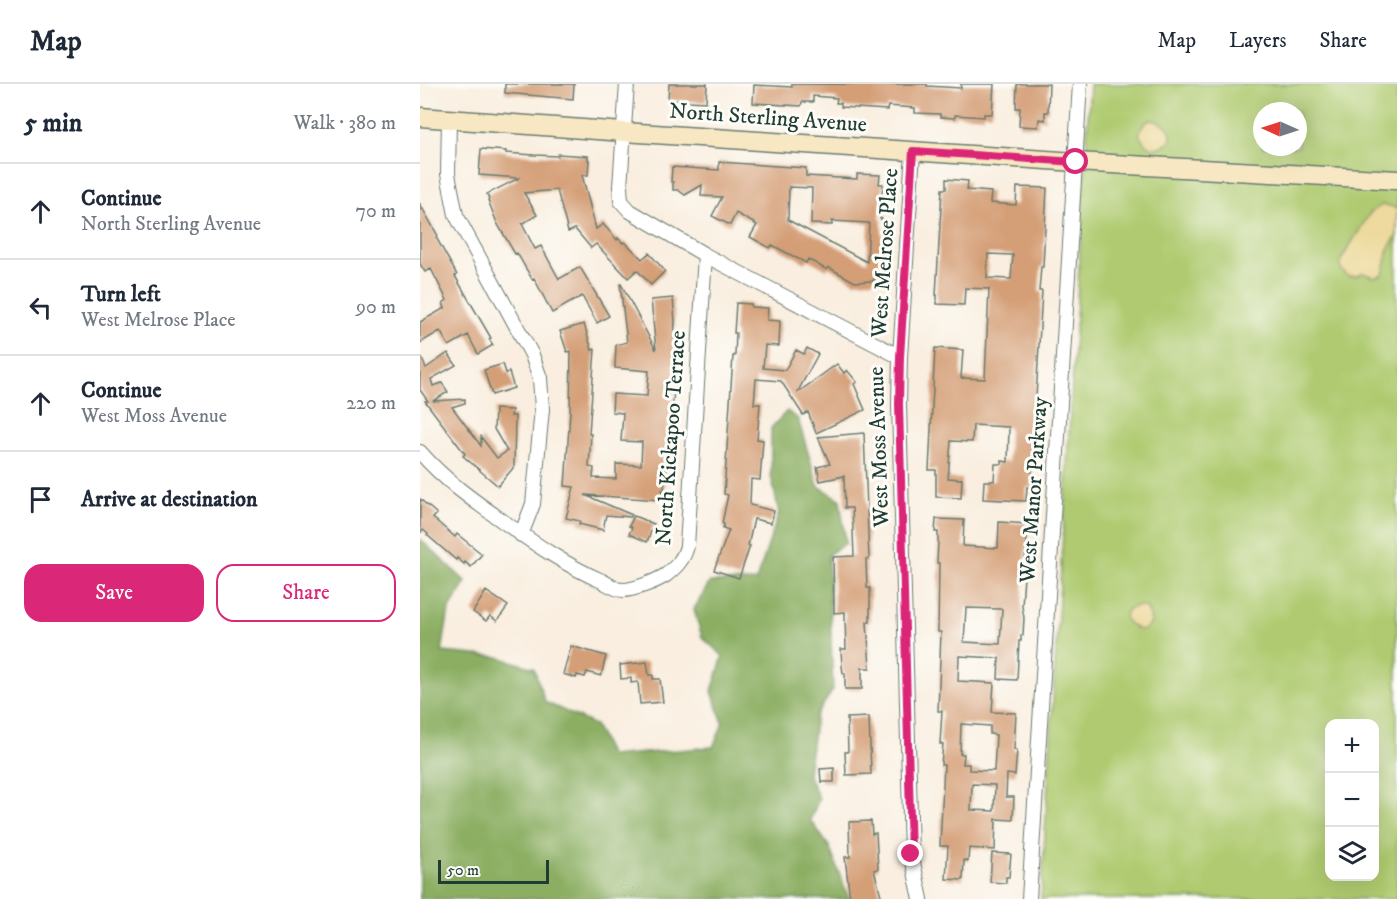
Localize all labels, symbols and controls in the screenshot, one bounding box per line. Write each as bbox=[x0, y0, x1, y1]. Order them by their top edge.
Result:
text: Map bbox=[30, 24, 82, 59]
text: Map bbox=[1157, 28, 1196, 54]
text: Layers bbox=[1229, 28, 1287, 54]
text: Share bbox=[1320, 28, 1367, 54]
street label: North Sterling Avenue bbox=[668, 98, 868, 138]
north arrow bbox=[1253, 102, 1307, 156]
text: 5 min bbox=[24, 107, 82, 140]
text: Walk · 380 m bbox=[294, 111, 396, 136]
route start bbox=[1062, 148, 1088, 174]
street label: West Melrose Place bbox=[866, 167, 904, 340]
text: Continue bbox=[81, 185, 162, 212]
icon: ahead bbox=[24, 195, 57, 228]
text: 70 m bbox=[355, 199, 396, 224]
text: North Sterling Avenue bbox=[81, 212, 261, 237]
text: Turn left bbox=[81, 281, 161, 308]
icon: left bbox=[24, 291, 57, 324]
text: 90 m bbox=[356, 295, 396, 320]
text: West Melrose Place bbox=[81, 308, 236, 333]
street label: North Kickapoo Terrace bbox=[650, 330, 692, 546]
street label: West Moss Avenue bbox=[863, 366, 895, 529]
text: Continue bbox=[81, 377, 162, 404]
icon: ahead bbox=[24, 387, 57, 420]
text: 220 m bbox=[346, 391, 396, 416]
street label: West Manor Parkway bbox=[1014, 395, 1054, 585]
text: West Moss Avenue bbox=[81, 404, 227, 429]
icon: arrive bbox=[24, 483, 57, 516]
text: Arrive at destination bbox=[81, 486, 258, 513]
button: Save bbox=[24, 564, 204, 622]
button: Share bbox=[216, 564, 396, 622]
map controls bbox=[1325, 719, 1379, 881]
button: + bbox=[1325, 719, 1379, 773]
button: − bbox=[1325, 773, 1379, 827]
button: layers bbox=[1325, 827, 1379, 881]
route end bbox=[897, 840, 923, 866]
scale bar bbox=[438, 857, 549, 884]
text: 50 m bbox=[447, 860, 479, 880]

